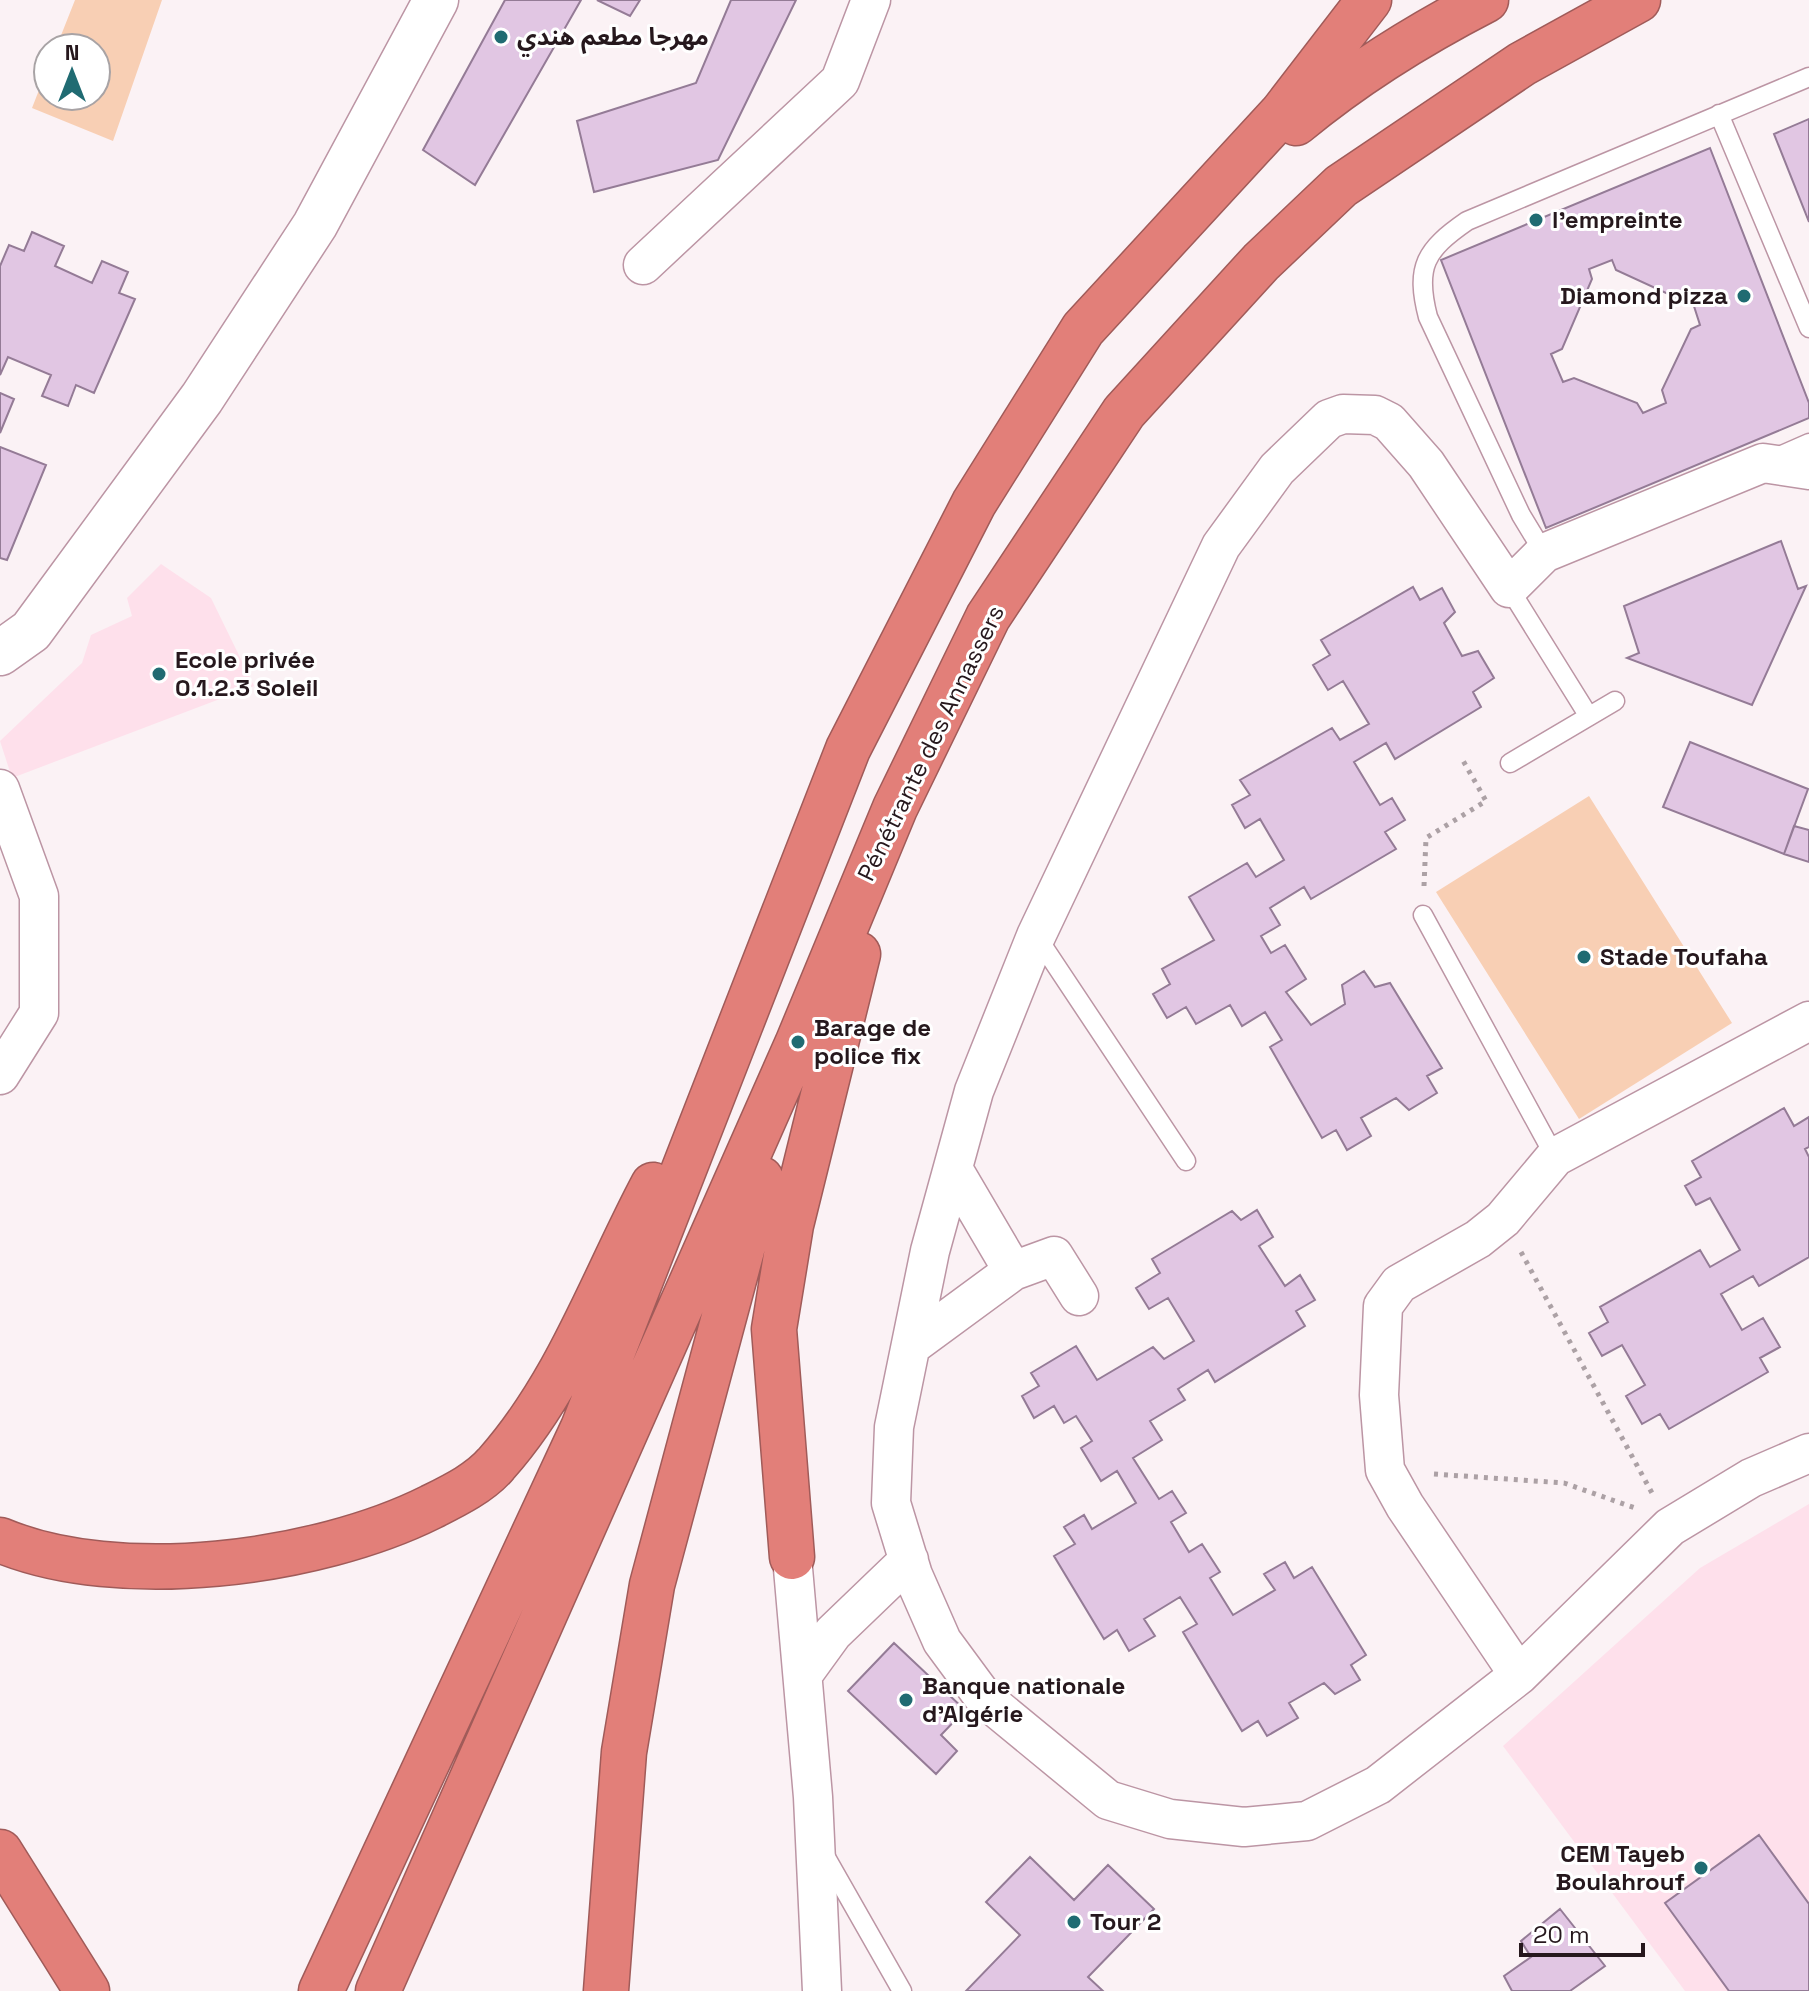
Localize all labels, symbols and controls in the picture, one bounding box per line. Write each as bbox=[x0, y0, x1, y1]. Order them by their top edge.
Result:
place label: مهرجا مطعم هندي bbox=[517, 21, 709, 57]
marker: مهرجا مطعم هندي bbox=[492, 28, 510, 46]
north arrow bbox=[32, 32, 112, 112]
text: N bbox=[65, 38, 79, 66]
place label: l'empreinte bbox=[1552, 204, 1683, 235]
marker: l'empreinte bbox=[1527, 211, 1545, 229]
place label: Diamond pizza bbox=[1560, 280, 1728, 311]
marker: Diamond pizza bbox=[1735, 287, 1753, 305]
street label: Pénétrante des Annassers bbox=[850, 600, 1011, 886]
place label: Ecole privée 0.1.2.3 Soleil bbox=[175, 644, 319, 703]
marker: Ecole privée 0.1.2.3 Soleil bbox=[150, 665, 168, 683]
place label: Stade Toufaha bbox=[1600, 941, 1768, 972]
marker: Stade Toufaha bbox=[1575, 948, 1593, 966]
place label: Barage de police fix bbox=[814, 1012, 931, 1071]
marker: Barage de police fix bbox=[789, 1033, 807, 1051]
place label: Banque nationale d'Algérie bbox=[922, 1670, 1125, 1729]
marker: Banque nationale d'Algérie bbox=[897, 1691, 915, 1709]
place label: CEM Tayeb Boulahrouf bbox=[1556, 1838, 1685, 1897]
marker: CEM Tayeb Boulahrouf bbox=[1692, 1859, 1710, 1877]
place label: Tour 2 bbox=[1090, 1906, 1161, 1937]
scale bar bbox=[1521, 1907, 1643, 1957]
marker: Tour 2 bbox=[1065, 1913, 1083, 1931]
text: 20 m bbox=[1533, 1919, 1590, 1950]

